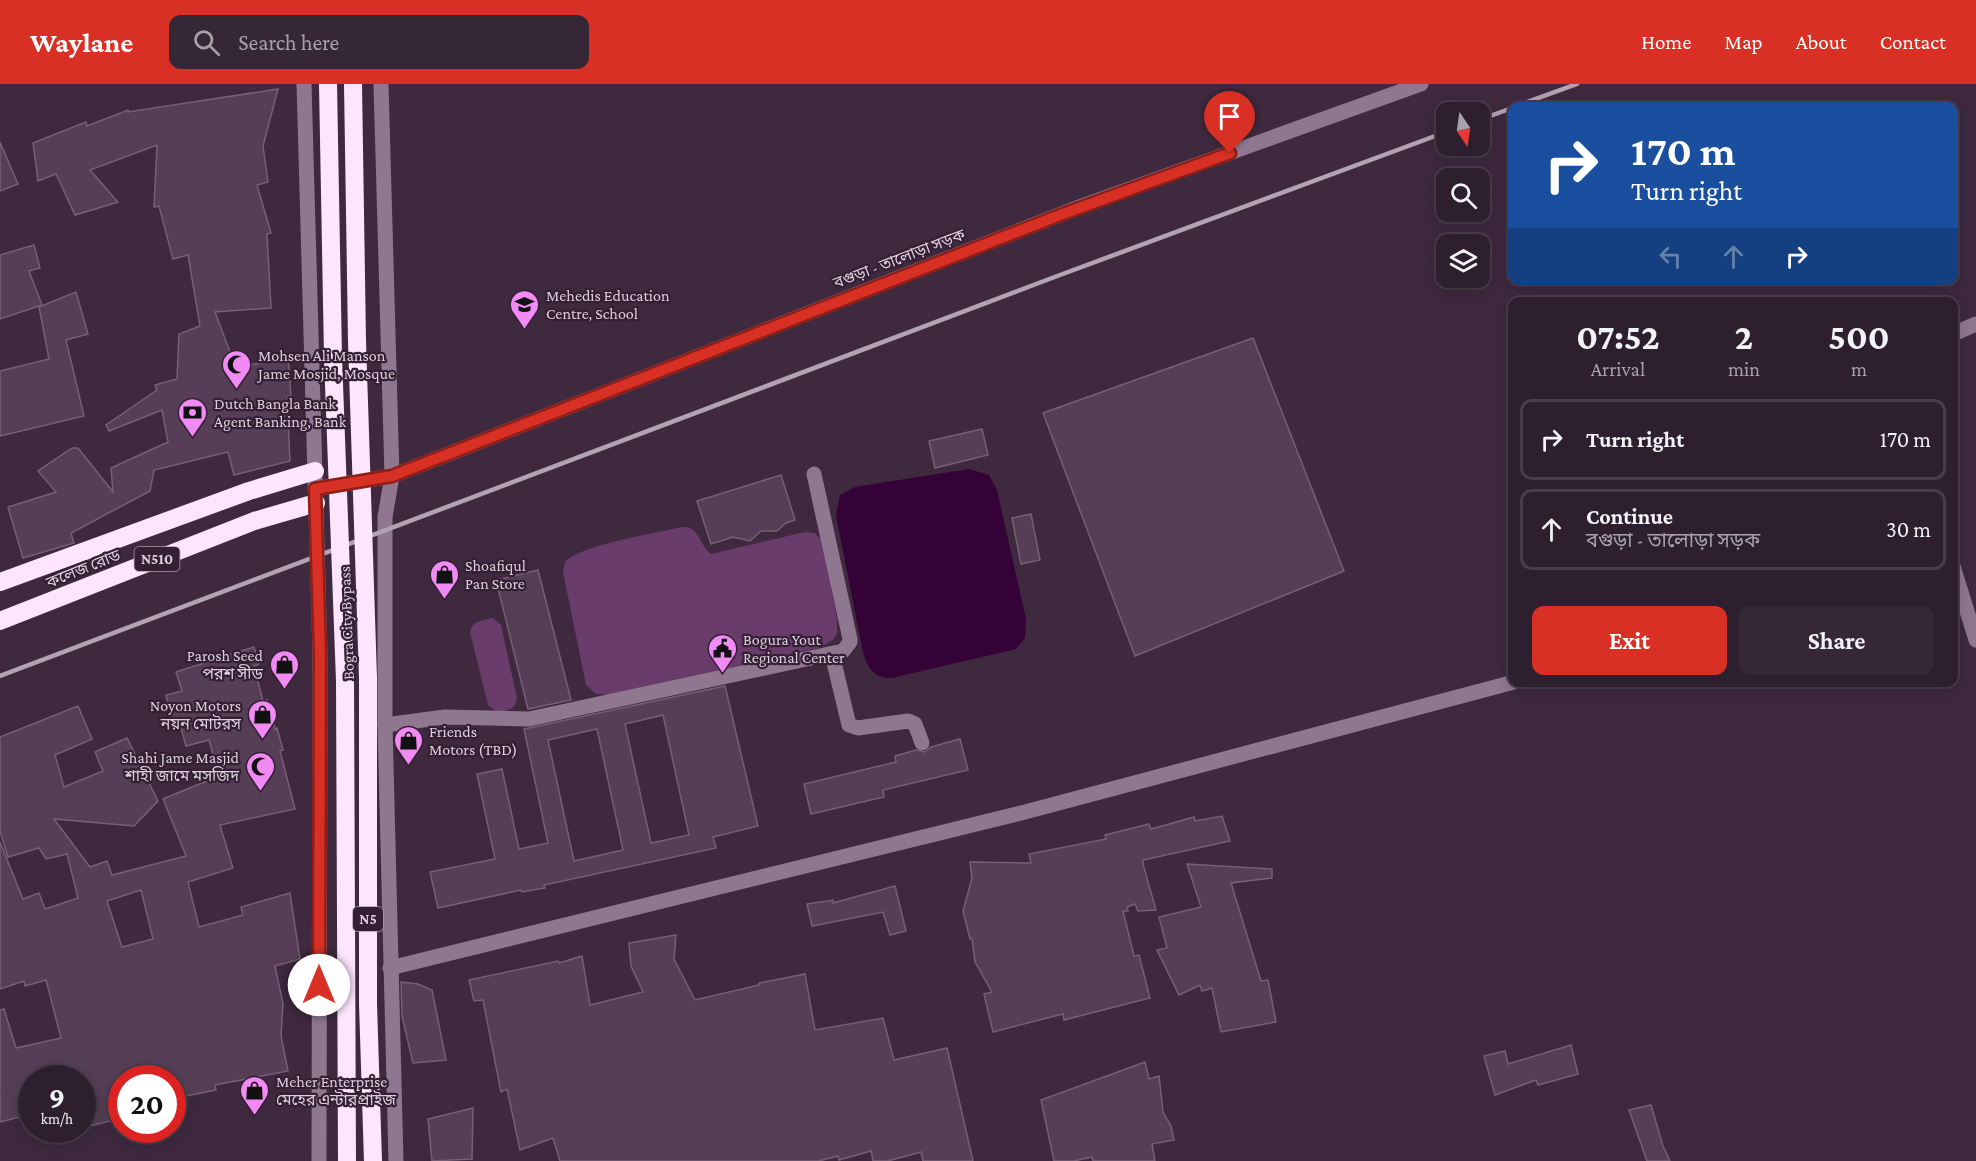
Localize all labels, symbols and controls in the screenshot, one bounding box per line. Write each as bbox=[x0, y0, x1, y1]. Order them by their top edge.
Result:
search box bbox=[169, 15, 589, 69]
icon: search bbox=[190, 26, 223, 59]
text: Waylane bbox=[30, 27, 133, 58]
text: Search here bbox=[238, 30, 339, 55]
text: Home bbox=[1641, 30, 1691, 54]
text: Map bbox=[1724, 30, 1763, 54]
text: About bbox=[1796, 30, 1847, 54]
text: Contact bbox=[1880, 30, 1946, 54]
pin bbox=[1204, 91, 1255, 153]
icon: arrive bbox=[1213, 100, 1246, 133]
north arrow bbox=[1436, 102, 1490, 156]
map controls bbox=[1436, 102, 1490, 288]
icon: right bbox=[1532, 126, 1610, 204]
text: 170 m bbox=[1631, 127, 1736, 174]
button: search bbox=[1436, 168, 1490, 222]
text: Turn right bbox=[1631, 176, 1742, 206]
street label: বগুড়া - তালোড়া সড়ক bbox=[830, 225, 968, 292]
button: layers bbox=[1436, 234, 1490, 288]
icon: left bbox=[1654, 240, 1687, 273]
icon: ahead bbox=[1717, 240, 1750, 273]
icon: right bbox=[1780, 240, 1813, 273]
place label: Mehedis Education Centre, School bbox=[546, 287, 670, 322]
school or university icon: Mehedis Education Centre, School bbox=[509, 288, 541, 330]
text: 07:52 bbox=[1576, 317, 1660, 357]
text: 2 bbox=[1735, 317, 1753, 357]
text: 500 bbox=[1828, 317, 1890, 357]
place label: Mohsen Ali Manson Jame Mosjid, Mosque bbox=[256, 347, 395, 383]
mosque icon: Mohsen Ali Manson Jame Mosjid, Mosque bbox=[221, 348, 253, 390]
text: Arrival bbox=[1591, 358, 1645, 380]
text: min bbox=[1728, 358, 1760, 380]
text: m bbox=[1851, 358, 1867, 380]
place label: Dutch Bangla Bank Agent Banking, Bank bbox=[214, 395, 347, 431]
bank icon: Dutch Bangla Bank Agent Banking, Bank bbox=[177, 396, 209, 438]
icon: right bbox=[1535, 423, 1568, 456]
text: Turn right bbox=[1586, 427, 1684, 452]
text: 170 m bbox=[1880, 427, 1931, 452]
text: Continue bbox=[1586, 504, 1673, 529]
icon: ahead bbox=[1535, 513, 1568, 546]
text: 30 m bbox=[1886, 517, 1931, 542]
text: বগুড়া - তালোড়া সড়ক bbox=[1586, 529, 1760, 551]
street label: কলেজ রোড bbox=[43, 546, 123, 591]
road number: N510 bbox=[134, 547, 180, 571]
place label: Shoafiqul Pan Store bbox=[465, 557, 526, 592]
shop icon: Shoafiqul Pan Store bbox=[428, 558, 460, 600]
street label: Bogra City Bypass bbox=[336, 566, 358, 680]
button: Exit bbox=[1532, 606, 1727, 675]
button: Share bbox=[1739, 606, 1934, 675]
place label: Bogura Yout Regional Center bbox=[743, 631, 845, 667]
public building icon: Bogura Yout Regional Center bbox=[706, 632, 738, 674]
place label: Parosh Seed পরশ সীড bbox=[187, 647, 264, 682]
shop icon: Parosh Seed পরশ সীড bbox=[268, 648, 300, 690]
place label: Noyon Motors নয়ন মোটরস bbox=[150, 697, 242, 732]
shop icon: Noyon Motors নয়ন মোটরস bbox=[246, 698, 278, 740]
place label: Friends Motors (TBD) bbox=[429, 723, 517, 759]
shop icon: Friends Motors (TBD) bbox=[392, 724, 424, 766]
place label: Shahi Jame Masjid শাহী জামে মসজিদ bbox=[121, 749, 240, 784]
mosque icon: Shahi Jame Masjid শাহী জামে মসজিদ bbox=[244, 750, 276, 792]
road number: N5 bbox=[353, 907, 383, 931]
position arrow bbox=[287, 953, 351, 1017]
speed limit sign: 20 bbox=[108, 1065, 186, 1143]
place label: Meher Enterprise মেহের এন্টারপ্রাইজ bbox=[276, 1073, 396, 1108]
shop icon: Meher Enterprise মেহের এন্টারপ্রাইজ bbox=[239, 1074, 271, 1116]
text: 9 bbox=[49, 1080, 65, 1113]
text: km/h bbox=[41, 1111, 73, 1127]

